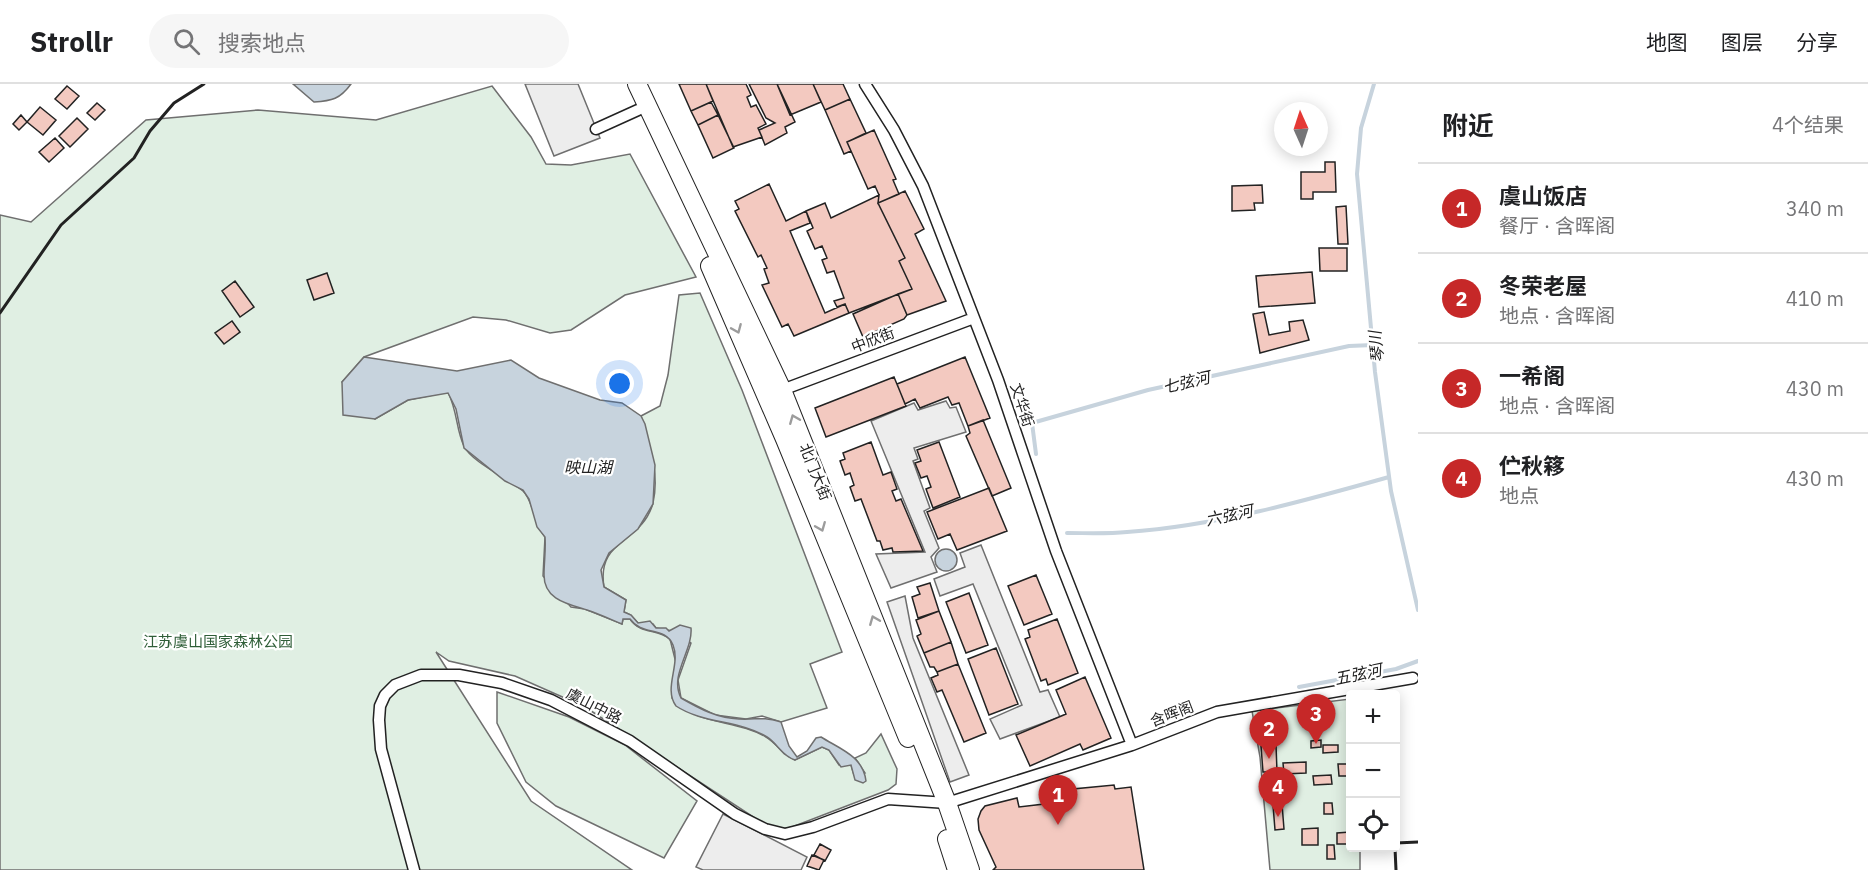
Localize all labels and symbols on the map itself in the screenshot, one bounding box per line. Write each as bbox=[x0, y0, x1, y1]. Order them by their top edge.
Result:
north arrow bbox=[1274, 102, 1328, 156]
one-way arrow bbox=[730, 322, 742, 333]
street label: 中欣街 bbox=[848, 323, 897, 356]
water label: 琴川 bbox=[1364, 328, 1388, 364]
water label: 七弦河 bbox=[1160, 366, 1215, 397]
your location bbox=[605, 369, 634, 398]
street label: 文华街 bbox=[1006, 381, 1038, 429]
one-way arrow bbox=[789, 414, 801, 425]
street label: 北门大街 bbox=[795, 440, 836, 503]
water label: 映山湖 bbox=[564, 457, 615, 477]
water label: 六弦河 bbox=[1203, 500, 1257, 530]
one-way arrow bbox=[814, 521, 826, 532]
one-way arrow bbox=[869, 615, 881, 626]
park label: 江苏虞山国家森林公园 bbox=[143, 632, 293, 651]
water label: 五弦河 bbox=[1332, 659, 1386, 689]
street label: 虞山中路 bbox=[563, 683, 625, 728]
pin: 3 bbox=[1296, 694, 1336, 744]
street label: 含晖阁 bbox=[1147, 697, 1196, 730]
pin: 2 bbox=[1250, 710, 1288, 759]
pin: 4 bbox=[1258, 768, 1298, 817]
pin: 1 bbox=[1038, 776, 1078, 825]

